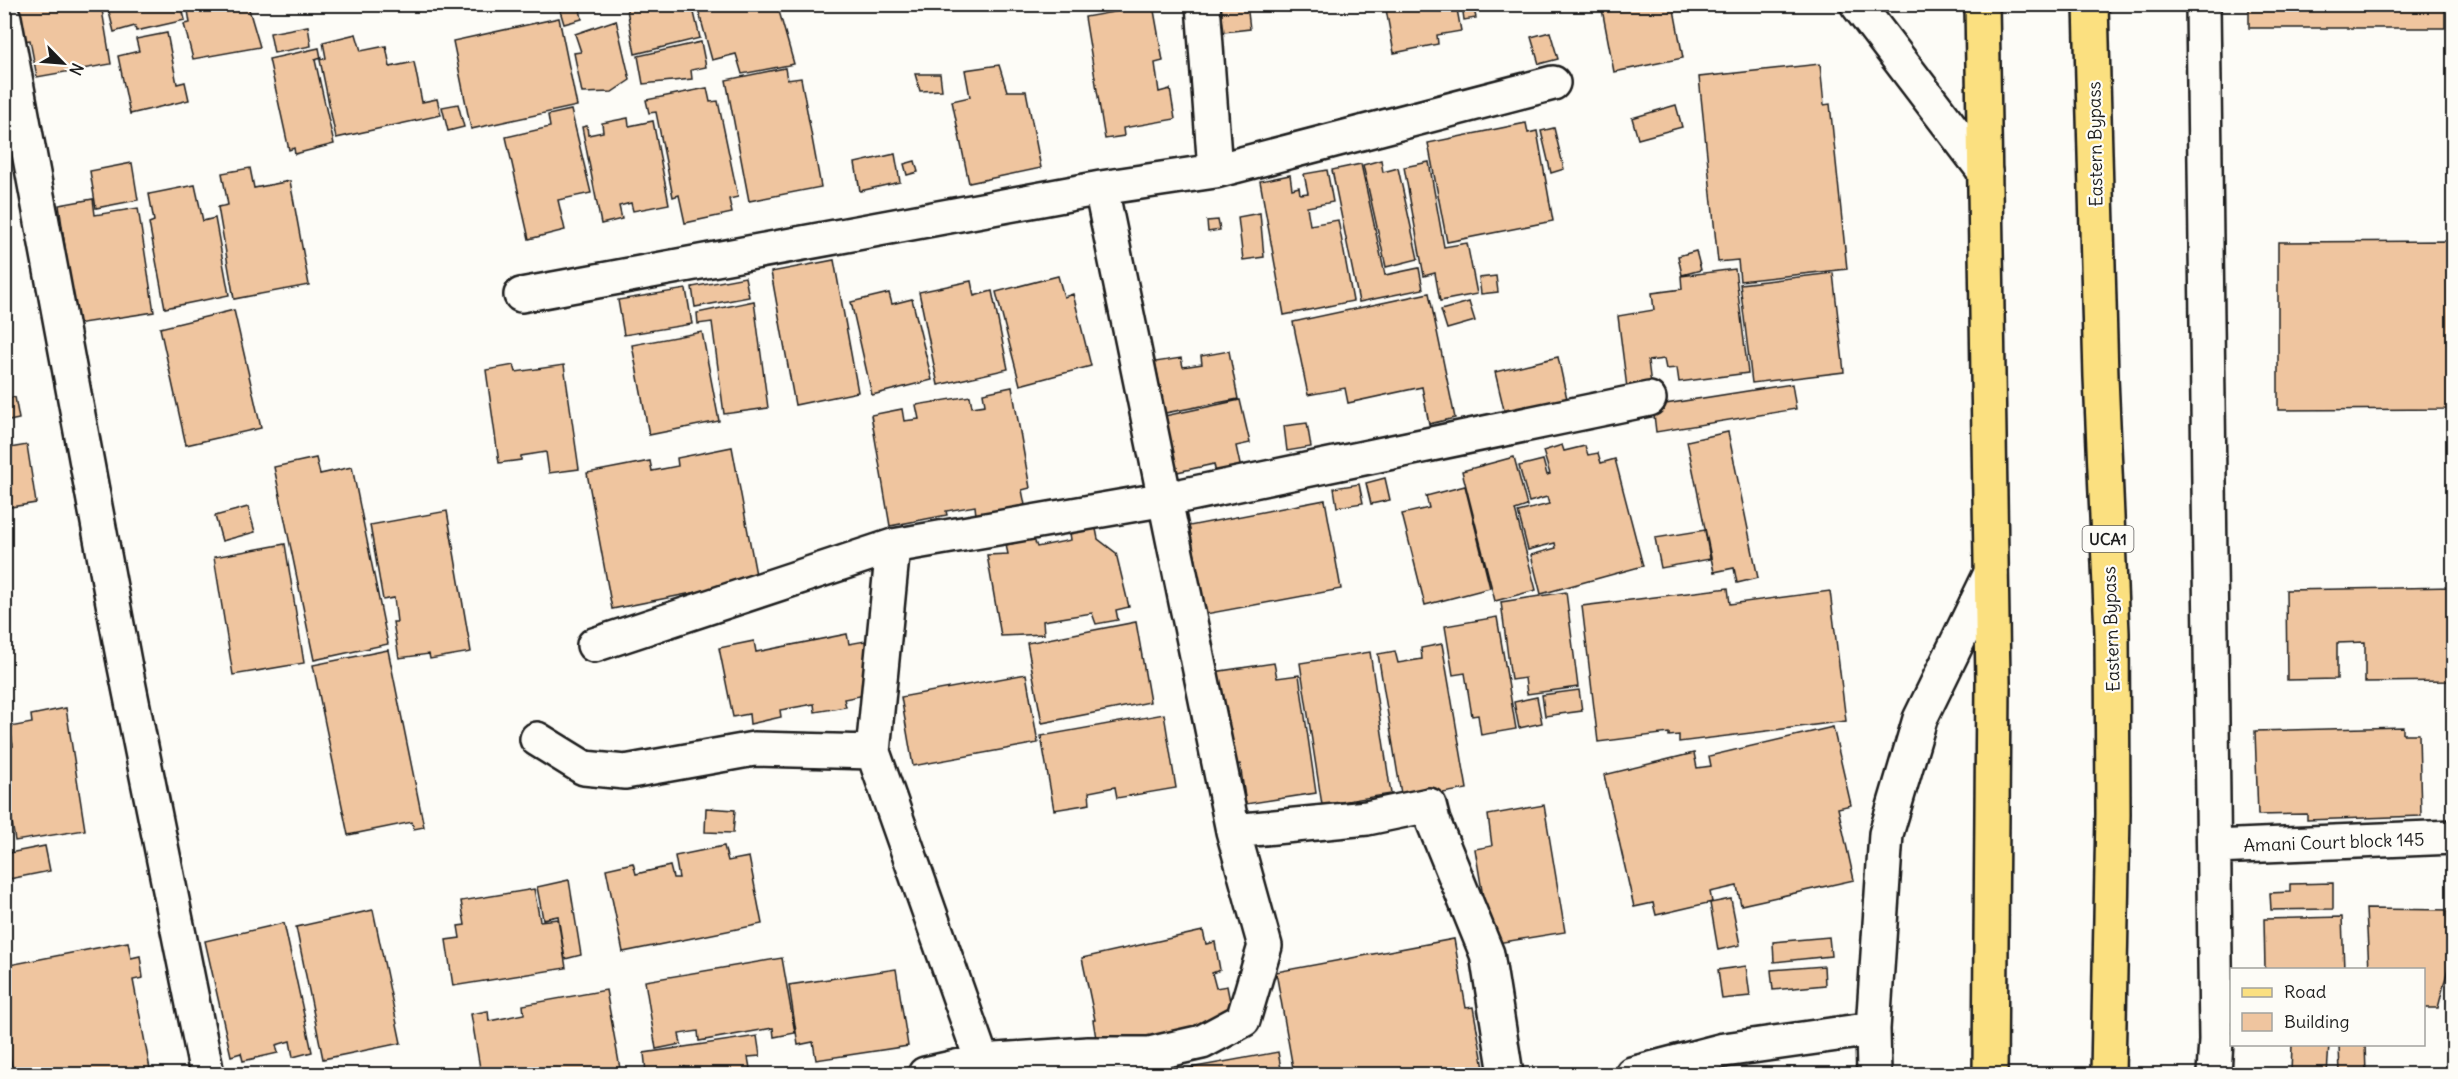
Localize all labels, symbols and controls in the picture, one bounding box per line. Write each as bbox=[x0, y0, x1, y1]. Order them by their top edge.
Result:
north arrow bbox=[33, 33, 93, 93]
text: N bbox=[65, 60, 88, 79]
street label: Eastern Bypass bbox=[2082, 81, 2108, 207]
road number: UCA1 bbox=[2082, 526, 2134, 552]
street label: Eastern Bypass bbox=[2097, 566, 2125, 692]
street label: Amani Court block 145 bbox=[2243, 827, 2425, 857]
legend bbox=[2230, 968, 2425, 1046]
text: Road bbox=[2284, 980, 2327, 1003]
text: Building bbox=[2284, 1010, 2349, 1033]

